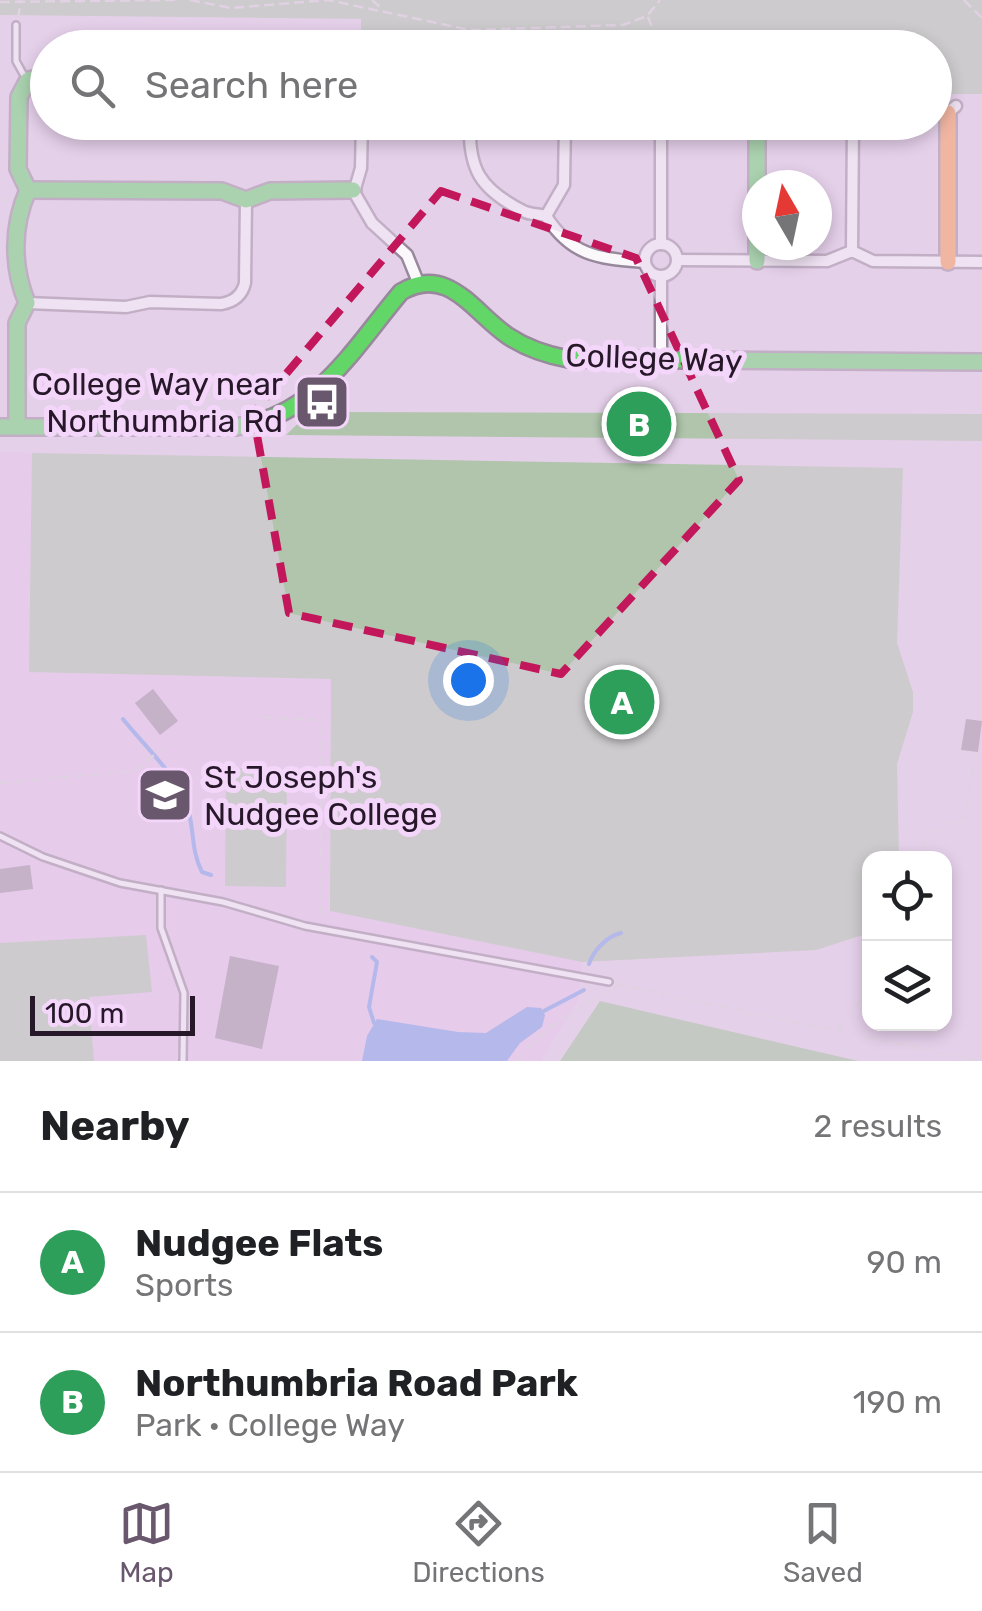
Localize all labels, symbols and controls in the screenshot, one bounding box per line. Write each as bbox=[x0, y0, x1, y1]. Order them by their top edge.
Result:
search box bbox=[30, 30, 952, 140]
icon: search bbox=[65, 58, 120, 113]
text: Search here bbox=[145, 62, 358, 108]
north arrow bbox=[742, 170, 832, 260]
street label: College Way bbox=[565, 336, 743, 380]
place label: College Way near Northumbria Rd bbox=[31, 365, 283, 440]
bus stop icon: College Way near Northumbria Rd bbox=[292, 372, 352, 432]
pin: B bbox=[606, 386, 672, 462]
your location bbox=[443, 655, 494, 706]
pin: A bbox=[590, 664, 654, 740]
place label: St Joseph's Nudgee College bbox=[204, 758, 438, 833]
school or university icon: St Joseph's Nudgee College bbox=[135, 765, 195, 825]
map controls bbox=[862, 851, 952, 1031]
button: locate bbox=[862, 851, 952, 941]
button: layers bbox=[862, 941, 952, 1031]
scale bar bbox=[30, 991, 195, 1036]
text: 100 m bbox=[45, 997, 124, 1030]
text: Nearby bbox=[40, 1101, 190, 1151]
text: 2 results bbox=[813, 1107, 942, 1145]
text: Nudgee Flats bbox=[135, 1220, 383, 1266]
text: A bbox=[61, 1243, 84, 1281]
text: 90 m bbox=[866, 1243, 942, 1281]
text: Sports bbox=[135, 1266, 233, 1304]
text: Northumbria Road Park bbox=[135, 1360, 578, 1406]
text: B bbox=[61, 1383, 84, 1421]
text: 190 m bbox=[853, 1383, 942, 1421]
text: Park · College Way bbox=[135, 1406, 405, 1444]
tab: Map bbox=[119, 1496, 174, 1589]
tab: Directions bbox=[412, 1496, 545, 1589]
tab: Saved bbox=[783, 1496, 863, 1589]

